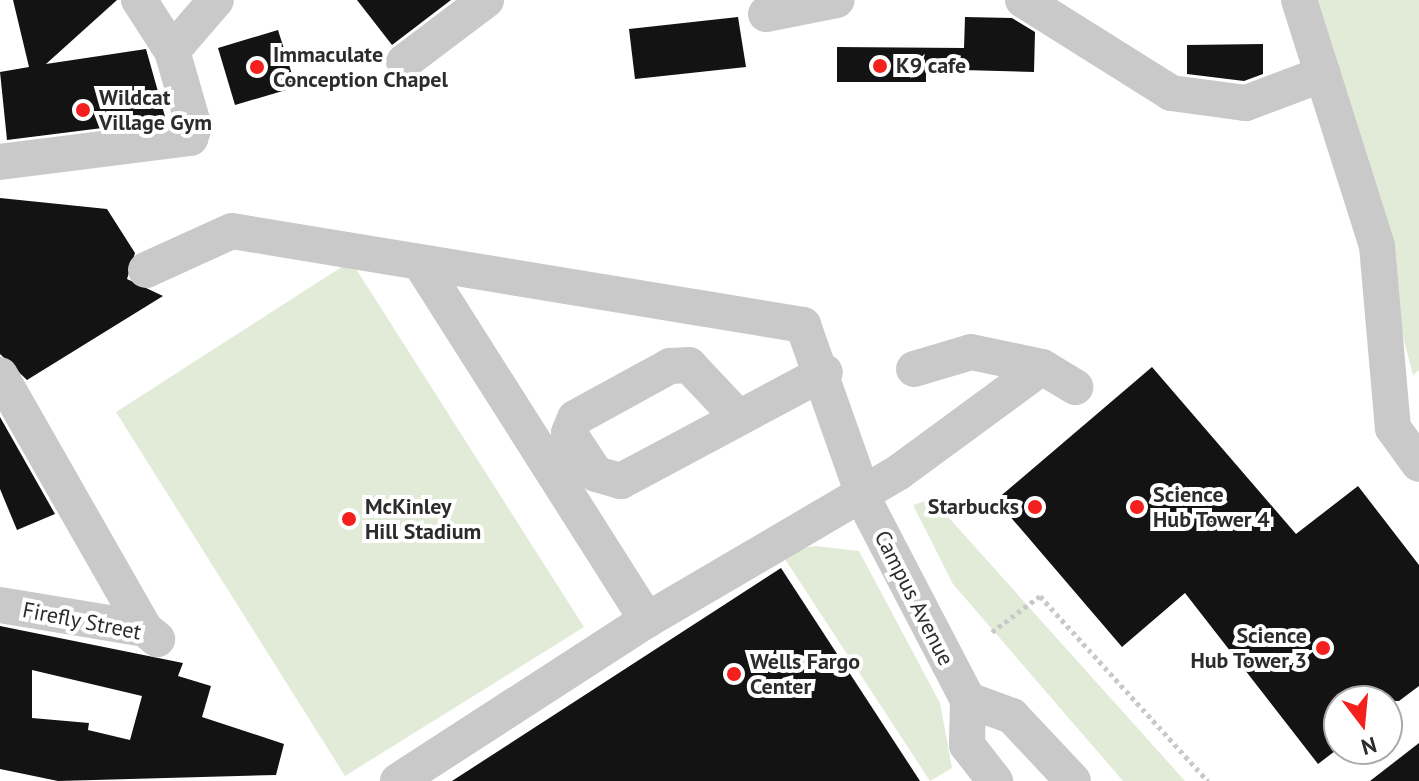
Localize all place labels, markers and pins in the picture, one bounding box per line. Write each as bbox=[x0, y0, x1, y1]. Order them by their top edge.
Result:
place label: Immaculate Conception Chapel bbox=[273, 41, 448, 92]
place label: K9 cafe bbox=[896, 53, 966, 79]
marker: K9 cafe bbox=[871, 57, 889, 75]
marker: Immaculate Conception Chapel bbox=[248, 58, 266, 76]
place label: Wildcat Village Gym bbox=[99, 84, 212, 136]
marker: Wildcat Village Gym bbox=[74, 101, 92, 119]
place label: Science Hub Tower 4 bbox=[1153, 481, 1270, 532]
place label: McKinley Hill Stadium bbox=[365, 493, 481, 544]
place label: Starbucks bbox=[928, 494, 1019, 520]
marker: Starbucks bbox=[1026, 498, 1044, 516]
marker: Science Hub Tower 4 bbox=[1128, 498, 1146, 516]
marker: McKinley Hill Stadium bbox=[340, 510, 358, 528]
place label: Science Hub Tower 3 bbox=[1190, 622, 1307, 674]
marker: Science Hub Tower 3 bbox=[1314, 639, 1332, 657]
place label: Wells Fargo Center bbox=[750, 648, 860, 700]
marker: Wells Fargo Center bbox=[725, 665, 743, 683]

